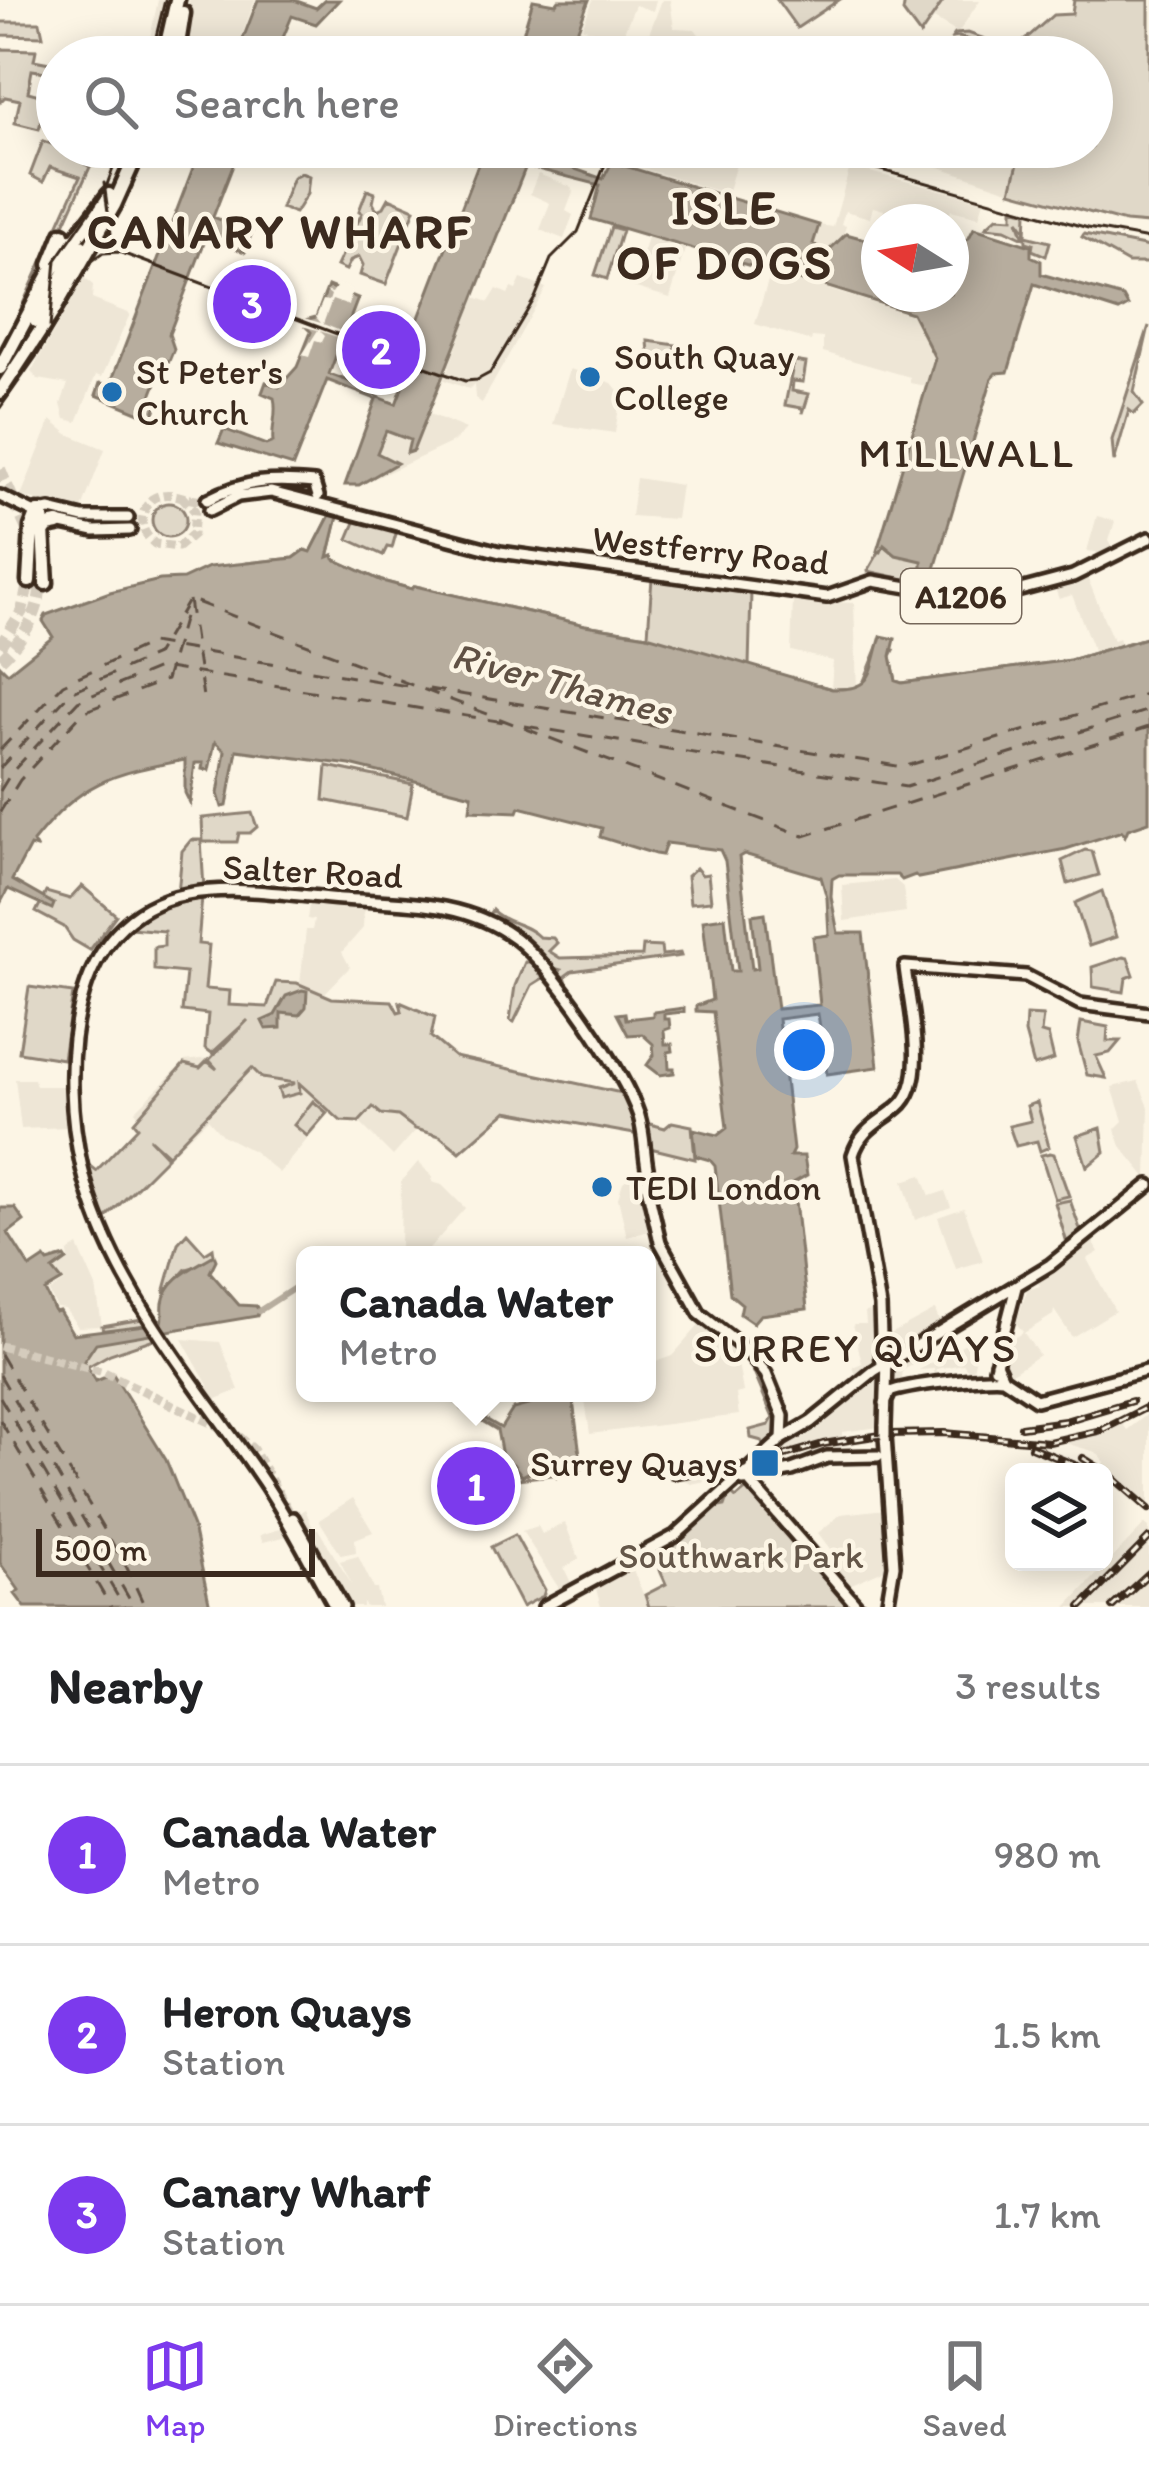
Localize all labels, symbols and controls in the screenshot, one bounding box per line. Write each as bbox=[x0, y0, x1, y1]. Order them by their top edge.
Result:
search box bbox=[36, 36, 1113, 168]
icon: search bbox=[78, 69, 144, 135]
text: Search here bbox=[174, 75, 400, 129]
district label: ISLE OF DOGS bbox=[616, 178, 834, 291]
district label: CANARY WHARF bbox=[87, 202, 473, 260]
north arrow bbox=[861, 204, 969, 312]
pin: 3 bbox=[213, 259, 291, 349]
pin: 2 bbox=[342, 305, 420, 395]
place label: South Quay College bbox=[614, 335, 794, 419]
place label: St Peter's Church bbox=[136, 350, 283, 434]
marker: South Quay College bbox=[577, 364, 603, 390]
marker: St Peter's Church bbox=[99, 379, 125, 405]
district label: MILLWALL bbox=[858, 427, 1076, 478]
street label: Westferry Road bbox=[590, 516, 832, 584]
road number: A1206 bbox=[901, 569, 1021, 623]
water label: River Thames bbox=[447, 631, 678, 735]
street label: Salter Road bbox=[222, 845, 405, 897]
your location bbox=[774, 1020, 834, 1080]
place label: TEDI London bbox=[626, 1166, 821, 1209]
marker: TEDI London bbox=[589, 1174, 615, 1200]
popup bbox=[296, 1246, 656, 1402]
text: Canada Water bbox=[339, 1274, 613, 1328]
district label: SURREY QUAYS bbox=[694, 1322, 1018, 1373]
text: Metro bbox=[339, 1328, 437, 1375]
pin: 1 bbox=[437, 1441, 515, 1531]
place label: Surrey Quays bbox=[530, 1442, 738, 1485]
marker: Surrey Quays bbox=[749, 1447, 781, 1479]
map controls bbox=[1005, 1463, 1113, 1571]
button: layers bbox=[1005, 1463, 1113, 1571]
scale bar bbox=[36, 1523, 315, 1576]
text: 500 m bbox=[54, 1530, 147, 1569]
park label: Southwark Park bbox=[618, 1534, 864, 1577]
text: Nearby bbox=[48, 1655, 203, 1716]
text: 3 results bbox=[955, 1662, 1101, 1709]
text: Canada Water bbox=[162, 1804, 436, 1858]
text: 1 bbox=[78, 1831, 96, 1878]
text: 980 m bbox=[994, 1831, 1101, 1878]
text: Metro bbox=[162, 1858, 260, 1905]
text: Heron Quays bbox=[162, 1984, 412, 2038]
text: 2 bbox=[77, 2011, 97, 2058]
text: 1.5 km bbox=[993, 2011, 1101, 2058]
text: Station bbox=[162, 2038, 285, 2085]
text: Canary Wharf bbox=[162, 2164, 430, 2218]
text: 3 bbox=[76, 2191, 98, 2238]
text: 1.7 km bbox=[994, 2191, 1101, 2238]
text: Station bbox=[162, 2218, 285, 2265]
tab: Map bbox=[142, 2333, 208, 2444]
tab: Directions bbox=[493, 2333, 638, 2444]
tab: Saved bbox=[923, 2333, 1007, 2444]

